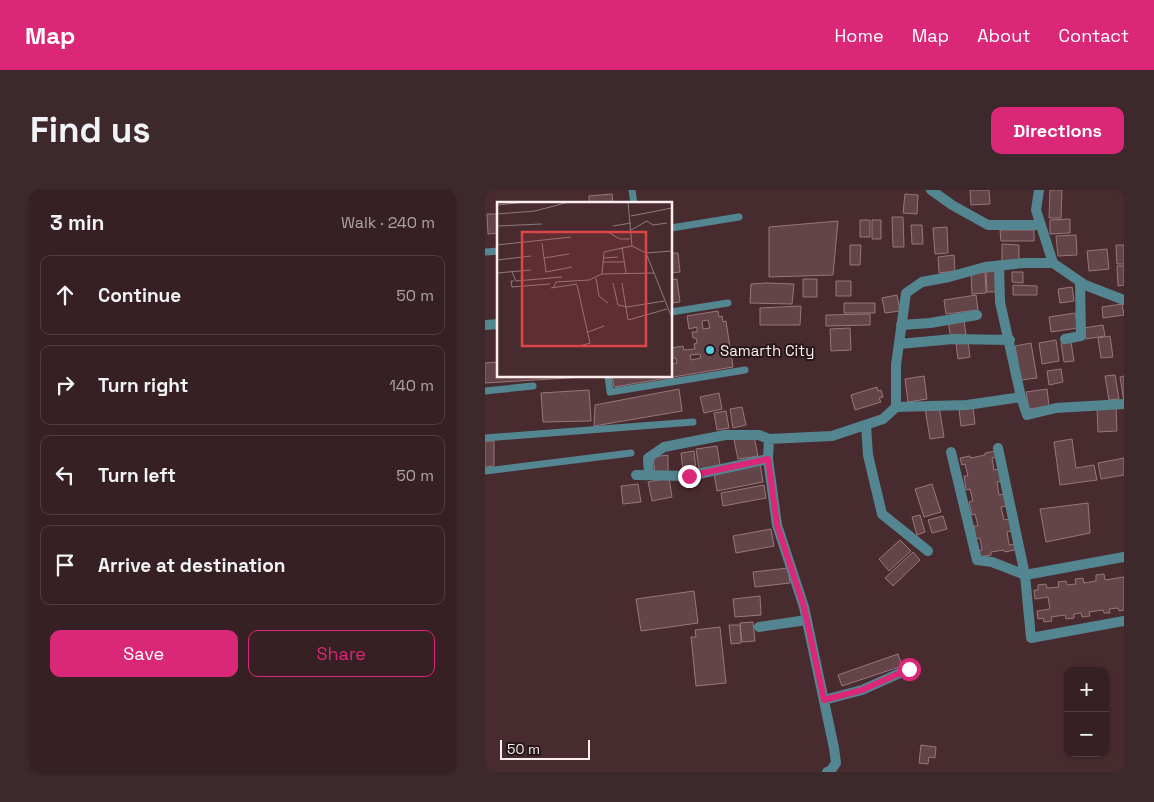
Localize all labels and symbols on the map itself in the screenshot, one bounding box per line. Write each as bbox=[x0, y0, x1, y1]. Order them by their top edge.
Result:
inset map bbox=[497, 202, 673, 378]
place label: Samarth City bbox=[720, 341, 814, 360]
marker: Samarth City bbox=[704, 344, 716, 356]
route end bbox=[678, 465, 701, 488]
route start bbox=[898, 658, 921, 681]
scale bar bbox=[500, 737, 590, 760]

